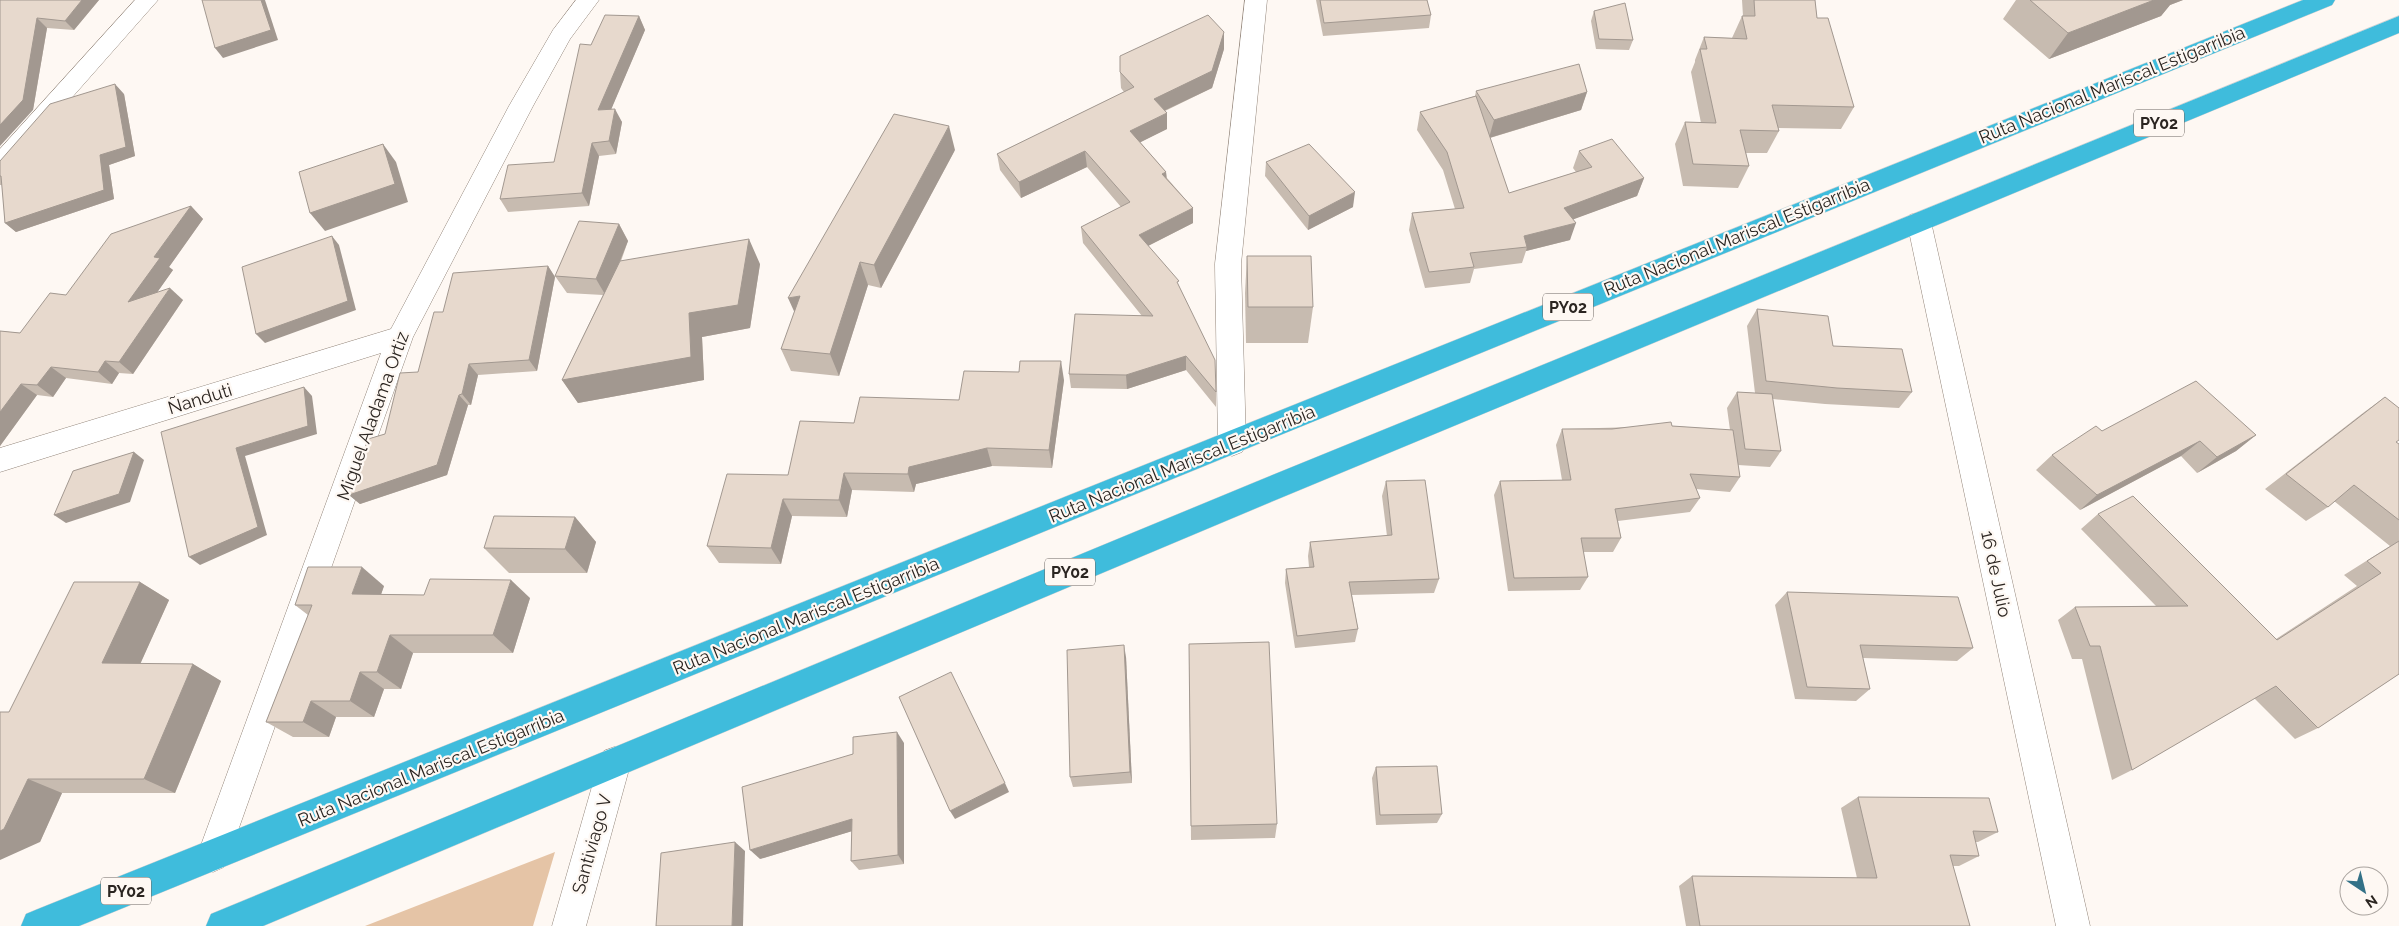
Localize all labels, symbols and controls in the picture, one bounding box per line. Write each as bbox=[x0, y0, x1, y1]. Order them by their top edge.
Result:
street label: Ruta Nacional Mariscal Estigarribia bbox=[1976, 21, 2248, 148]
road number: PY02 bbox=[2134, 110, 2184, 136]
street label: Ruta Nacional Mariscal Estigarribia bbox=[1601, 173, 1873, 300]
road number: PY02 bbox=[1543, 294, 1593, 320]
street label: Miguel Aladama Ortiz bbox=[332, 329, 413, 503]
street label: Ñanduti bbox=[165, 379, 234, 418]
street label: Ruta Nacional Mariscal Estigarribia bbox=[1046, 400, 1318, 527]
street label: 16 de Julio bbox=[1977, 529, 2016, 619]
street label: Ruta Nacional Mariscal Estigarribia bbox=[670, 552, 942, 679]
road number: PY02 bbox=[1045, 558, 1095, 586]
street label: Ruta Nacional Mariscal Estigarribia bbox=[295, 704, 567, 831]
street label: Santiviago V bbox=[567, 792, 616, 896]
north arrow bbox=[2339, 866, 2389, 916]
road number: PY02 bbox=[101, 878, 151, 904]
text: N bbox=[2362, 892, 2380, 911]

